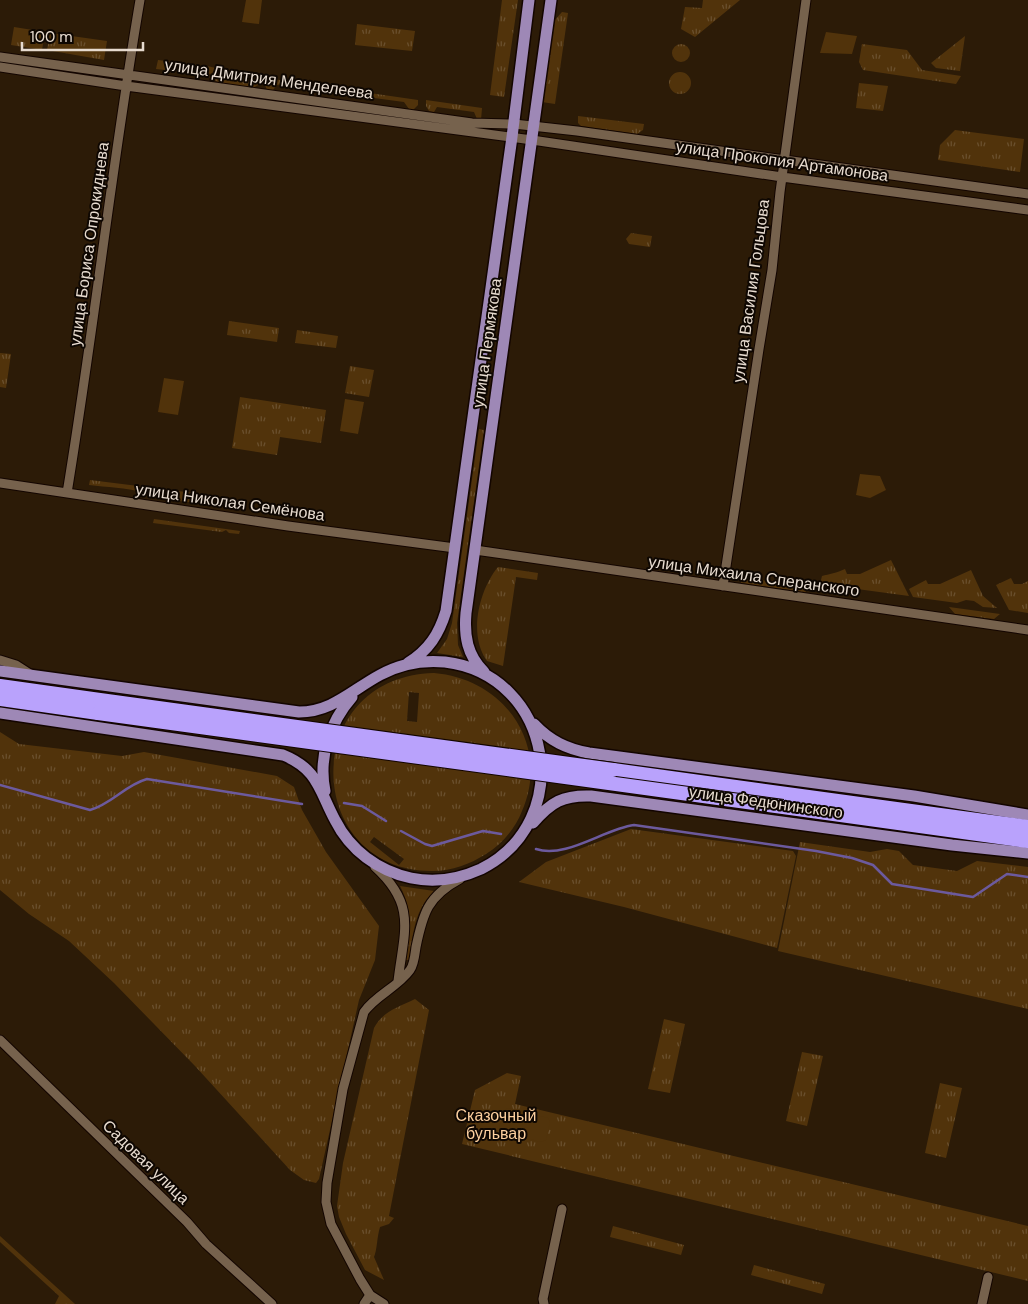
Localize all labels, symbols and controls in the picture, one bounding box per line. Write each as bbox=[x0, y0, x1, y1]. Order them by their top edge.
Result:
scale bar bbox=[22, 20, 144, 52]
text: 100 m bbox=[30, 27, 73, 47]
street label: улица Дмитрия Менделеева bbox=[163, 54, 375, 104]
street label: улица Прокопия Артамонова bbox=[674, 136, 890, 186]
street label: улица Бориса Опрокиднева bbox=[64, 141, 114, 347]
street label: улица Василия Гольцова bbox=[728, 198, 774, 384]
street label: улица Пермякова bbox=[468, 277, 506, 409]
street label: улица Николая Семёнова bbox=[134, 478, 326, 526]
street label: улица Михаила Сперанского bbox=[647, 551, 861, 601]
street label: улица Федюнинского bbox=[688, 781, 844, 823]
park label: Сказочный бульвар bbox=[456, 1105, 536, 1144]
street label: Садовая улица bbox=[98, 1115, 194, 1209]

